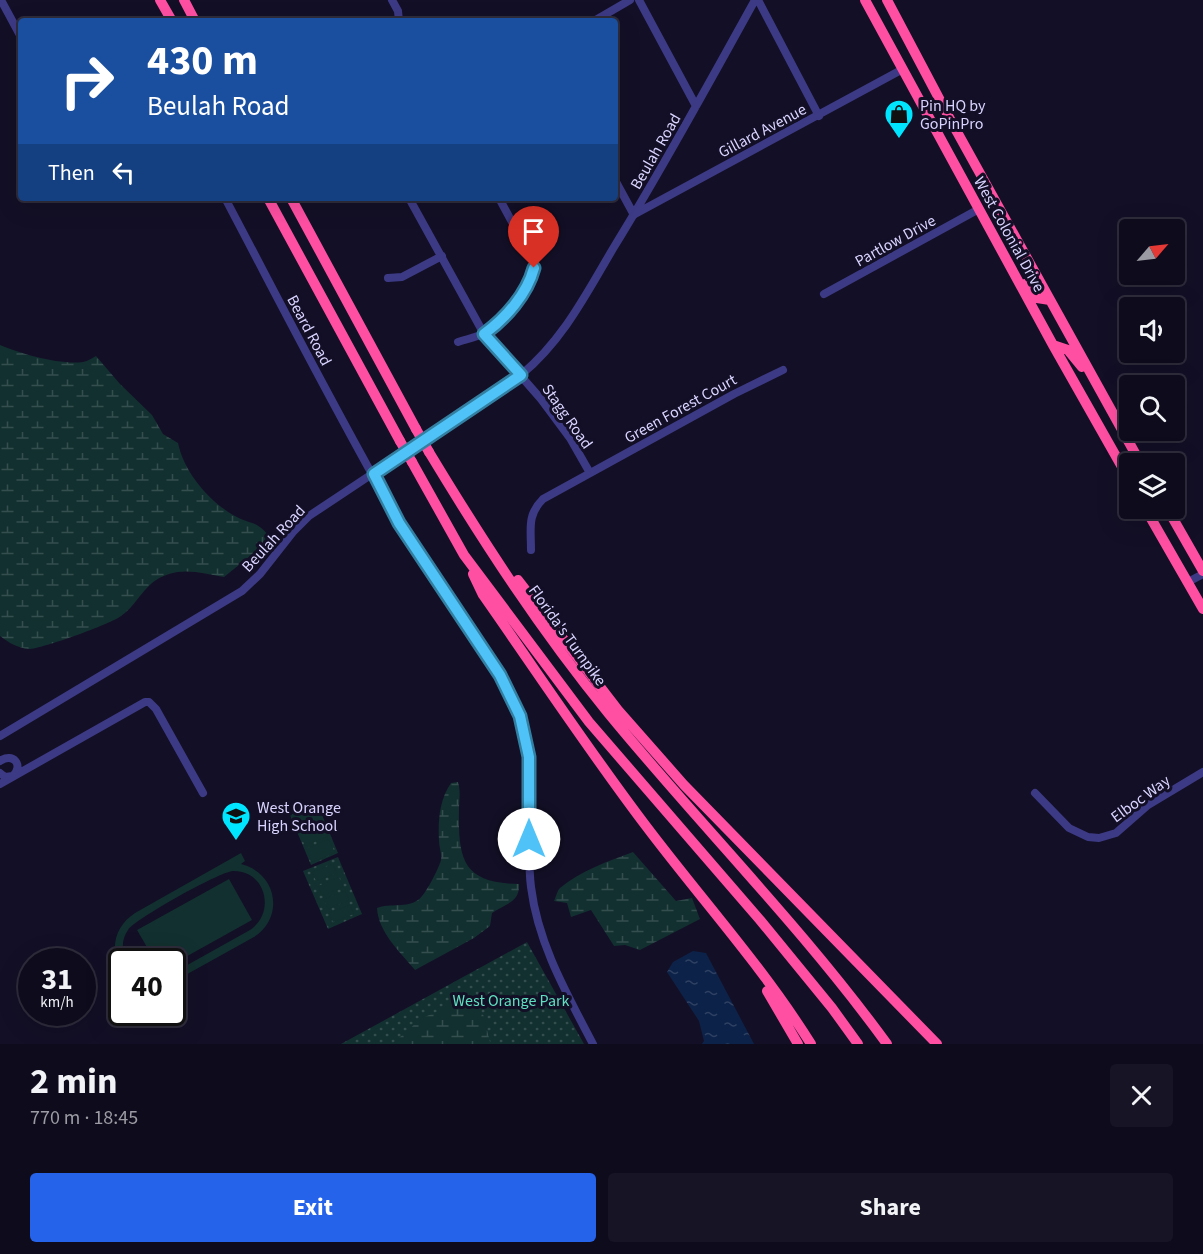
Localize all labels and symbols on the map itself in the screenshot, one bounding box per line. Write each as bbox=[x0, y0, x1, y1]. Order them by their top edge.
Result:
place label: Pin HQ by GoPinPro bbox=[920, 95, 986, 135]
street label: Gillard Avenue bbox=[715, 98, 810, 163]
shop icon: Pin HQ by GoPinPro bbox=[883, 98, 915, 140]
street label: Beulah Road bbox=[625, 109, 687, 194]
street label: West Colonial Drive bbox=[968, 173, 1050, 296]
pin bbox=[508, 206, 559, 268]
street label: Partlow Drive bbox=[851, 210, 940, 272]
north arrow bbox=[1119, 219, 1185, 285]
street label: Beard Road bbox=[281, 291, 337, 370]
street label: Green Forest Court bbox=[620, 369, 741, 449]
street label: Stagg Road bbox=[537, 380, 598, 454]
street label: Beulah Road bbox=[237, 500, 311, 577]
street label: Florida's Turnpike bbox=[523, 581, 611, 691]
street label: Elboc Way bbox=[1106, 770, 1175, 828]
place label: West Orange High School bbox=[257, 797, 341, 837]
school or university icon: West Orange High School bbox=[220, 800, 252, 842]
position arrow bbox=[497, 807, 561, 871]
speed limit sign: 40 bbox=[108, 948, 186, 1026]
park label: West Orange Park bbox=[452, 990, 570, 1012]

